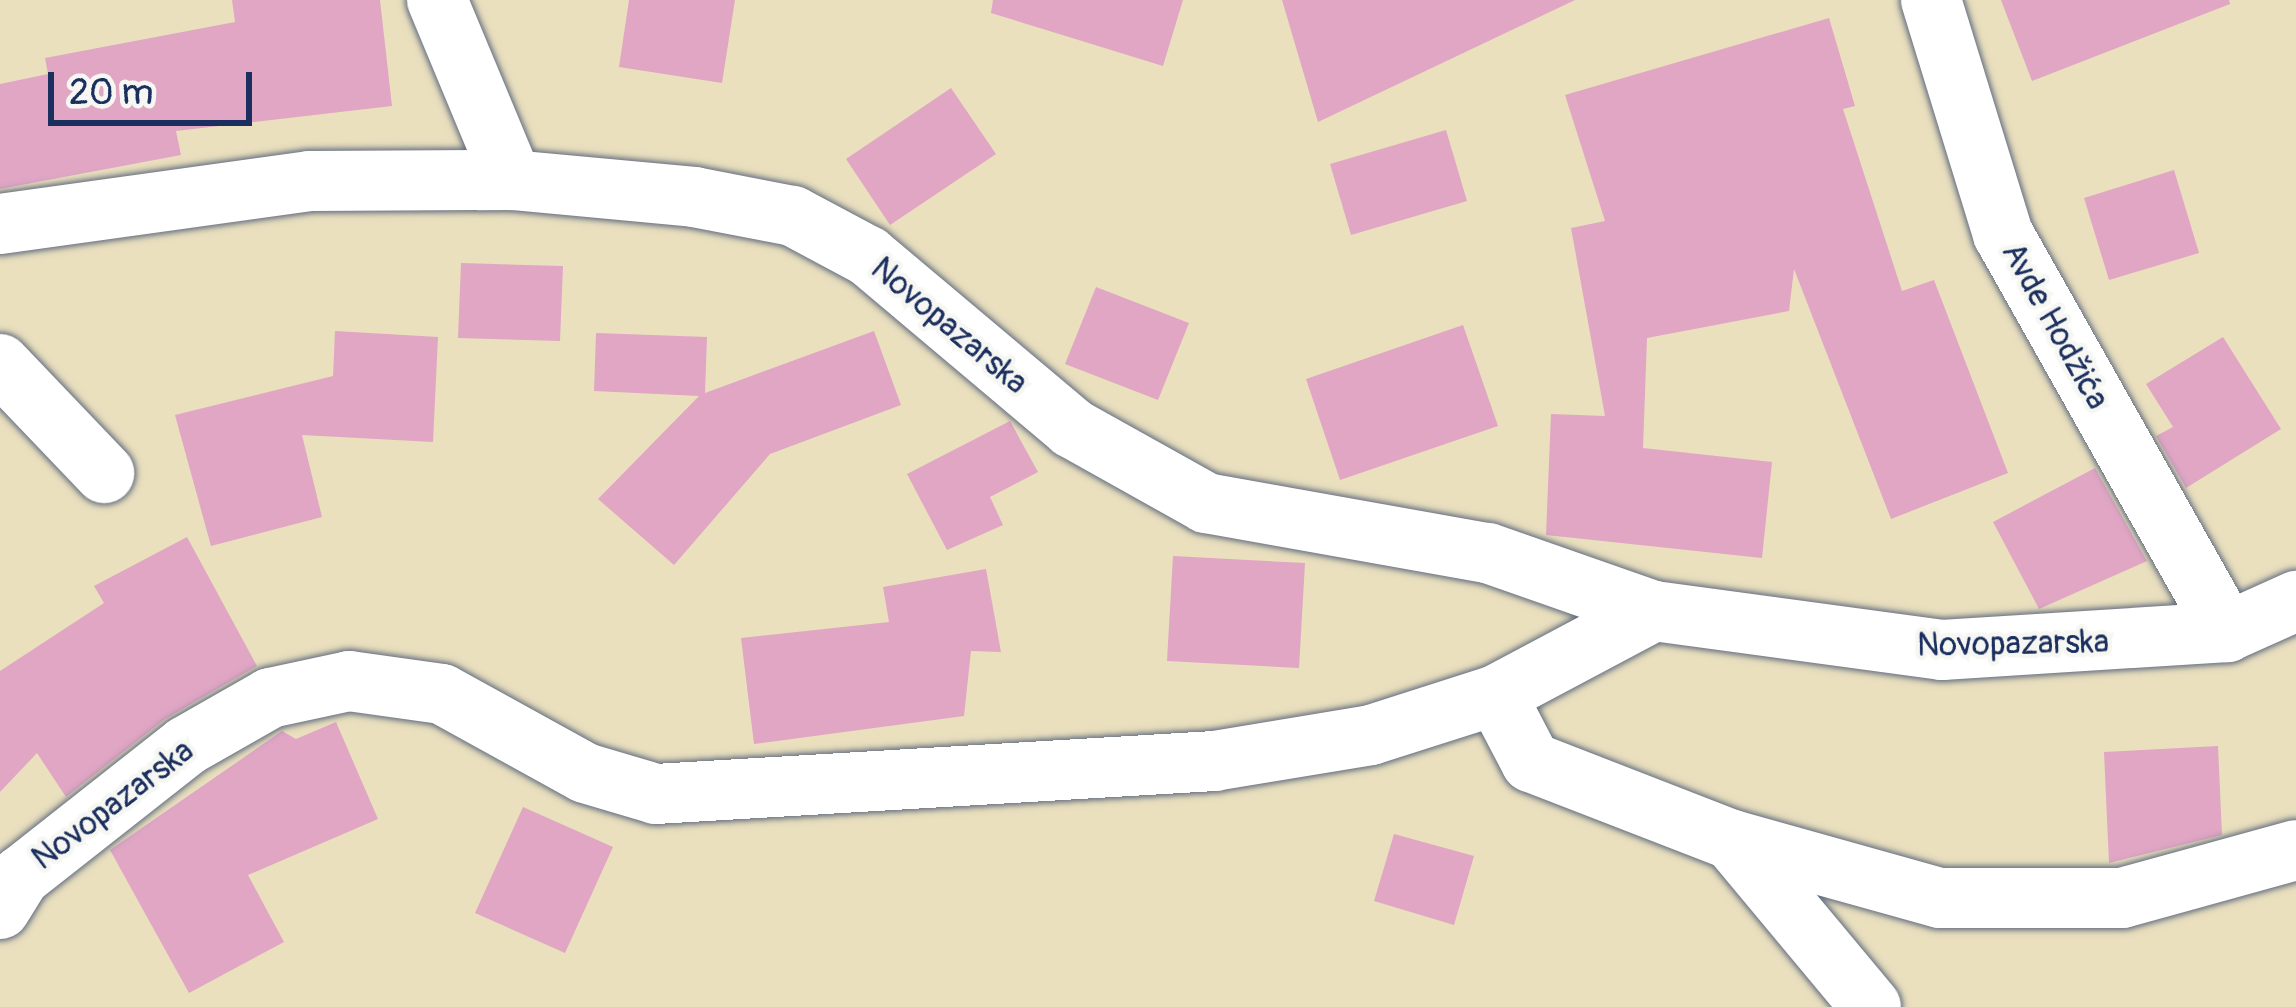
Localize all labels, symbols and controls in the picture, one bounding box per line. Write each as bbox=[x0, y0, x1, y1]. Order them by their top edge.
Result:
scale bar bbox=[54, 48, 258, 122]
text: 20 m bbox=[69, 70, 154, 115]
street label: Avde Hodžića bbox=[1993, 236, 2117, 416]
street label: Novopazarska bbox=[863, 249, 1035, 403]
street label: Novopazarska bbox=[1917, 623, 2109, 665]
street label: Novopazarska bbox=[24, 731, 202, 879]

